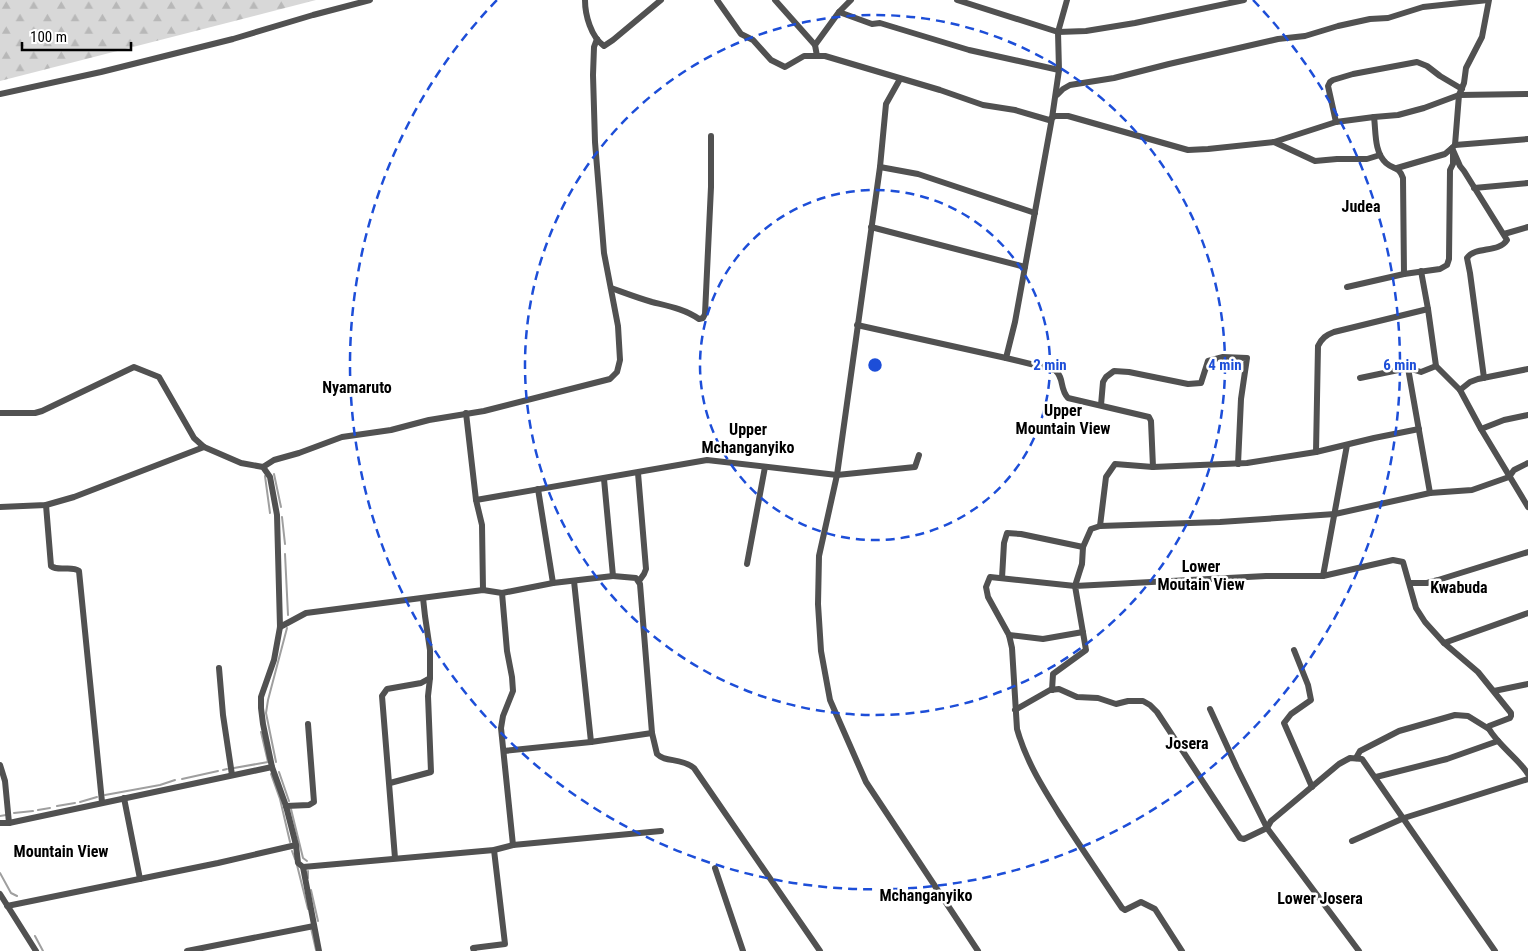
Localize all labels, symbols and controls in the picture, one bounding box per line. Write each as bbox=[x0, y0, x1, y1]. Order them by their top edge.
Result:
scale bar bbox=[22, 20, 131, 52]
text: 100 m bbox=[30, 28, 67, 46]
district label: Judea bbox=[1342, 197, 1381, 216]
centre of rings bbox=[866, 356, 884, 374]
text: 2 min bbox=[1033, 356, 1067, 374]
text: 4 min bbox=[1208, 356, 1242, 374]
text: 6 min bbox=[1383, 356, 1417, 374]
district label: Nyamaruto bbox=[322, 378, 392, 397]
district label: Upper Mountain View bbox=[1016, 401, 1110, 438]
district label: Upper Mchanganyiko bbox=[701, 420, 795, 457]
district label: Lower Moutain View bbox=[1157, 557, 1245, 594]
district label: Kwabuda bbox=[1430, 578, 1488, 597]
district label: Josera bbox=[1165, 734, 1209, 753]
district label: Mountain View bbox=[14, 842, 108, 861]
district label: Mchanganyiko bbox=[879, 886, 973, 905]
district label: Lower Josera bbox=[1277, 889, 1363, 908]

